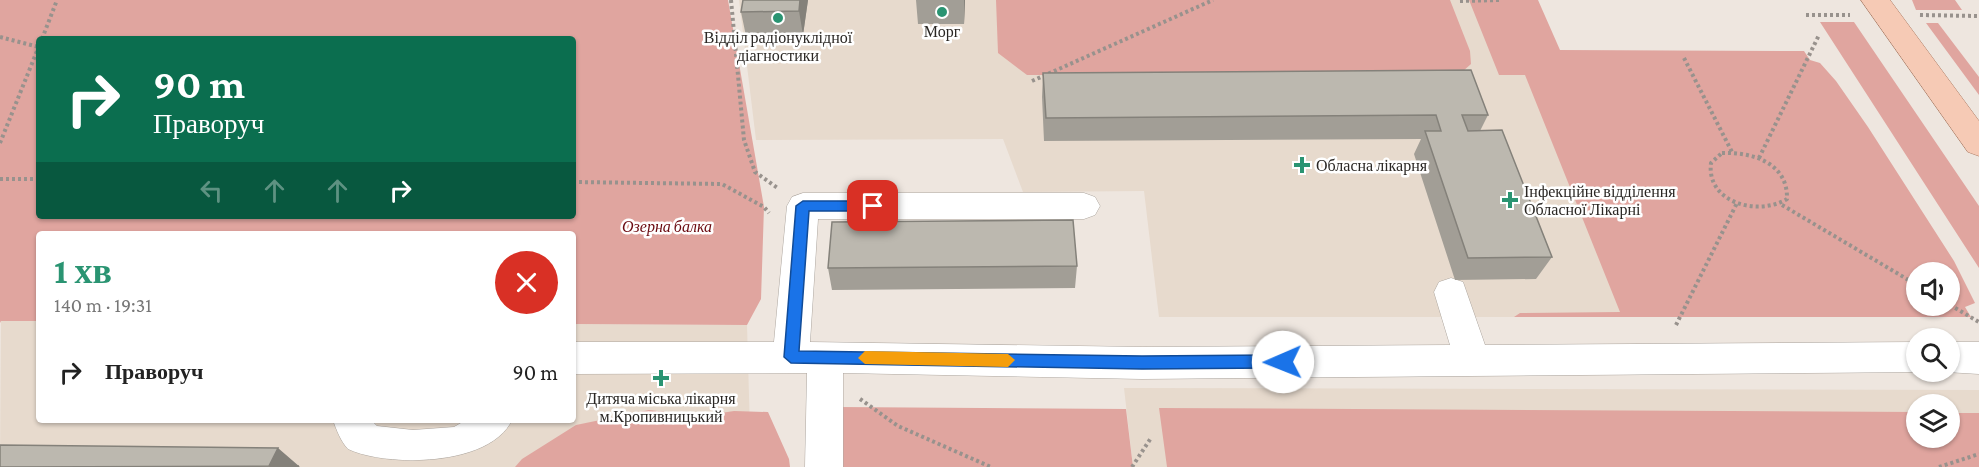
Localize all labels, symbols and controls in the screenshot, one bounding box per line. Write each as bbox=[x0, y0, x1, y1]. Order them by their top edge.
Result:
marker: Морг bbox=[935, 5, 949, 19]
marker: Відділ радіонуклідної діагностики bbox=[771, 11, 785, 25]
place label: Морг bbox=[924, 23, 961, 41]
place label: Відділ радіонуклідної діагностики bbox=[704, 29, 853, 65]
icon: right bbox=[54, 60, 132, 138]
text: 90 m bbox=[153, 60, 245, 107]
text: Праворуч bbox=[153, 109, 264, 139]
marker: Обласна лікарня bbox=[1293, 156, 1311, 174]
place label: Обласна лікарня bbox=[1316, 157, 1428, 175]
icon: left bbox=[195, 174, 228, 207]
icon: ahead bbox=[258, 174, 291, 207]
icon: ahead bbox=[321, 174, 354, 207]
icon: right bbox=[384, 174, 417, 207]
pin bbox=[847, 180, 898, 231]
place label: Інфекційне відділення Обласної Лікарні bbox=[1524, 183, 1676, 219]
icon: arrive bbox=[856, 189, 889, 222]
marker: Інфекційне відділення Обласної Лікарні bbox=[1501, 191, 1519, 209]
park label: Озерна балка bbox=[622, 218, 712, 236]
text: 1 хв bbox=[54, 251, 112, 291]
button: close bbox=[495, 251, 558, 314]
map controls bbox=[1906, 262, 1960, 448]
button: sound bbox=[1906, 262, 1960, 316]
text: 140 m · 19:31 bbox=[54, 294, 152, 316]
button: search bbox=[1906, 328, 1960, 382]
position arrow bbox=[1251, 330, 1315, 394]
icon: right bbox=[54, 356, 87, 389]
text: Праворуч bbox=[105, 359, 203, 384]
text: 90 m bbox=[513, 360, 558, 385]
marker: Дитяча міська лікарня м.Кропивницький bbox=[652, 369, 670, 387]
place label: Дитяча міська лікарня м.Кропивницький bbox=[586, 390, 736, 426]
button: layers bbox=[1906, 394, 1960, 448]

